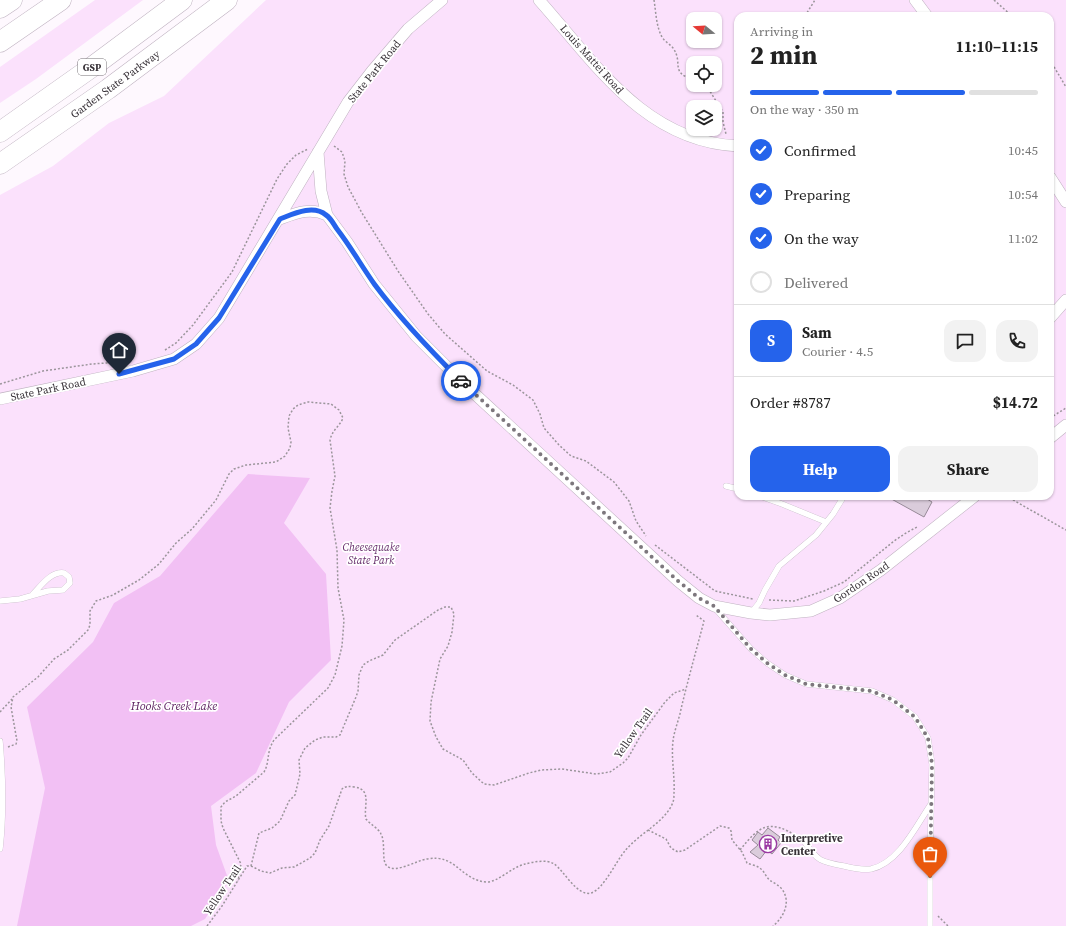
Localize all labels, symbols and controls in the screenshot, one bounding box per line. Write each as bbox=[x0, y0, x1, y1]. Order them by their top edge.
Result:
north arrow bbox=[686, 12, 722, 48]
map controls bbox=[686, 12, 722, 136]
street label: Louis Mattei Road bbox=[556, 21, 627, 98]
text: Arriving in bbox=[750, 23, 813, 40]
street label: State Park Road bbox=[344, 36, 405, 106]
text: 11:10–11:15 bbox=[956, 36, 1038, 57]
text: 2 min bbox=[750, 37, 817, 73]
street label: Garden State Parkway bbox=[68, 47, 163, 122]
button: locate bbox=[686, 56, 722, 92]
road number: GSP bbox=[78, 59, 106, 75]
button: layers bbox=[686, 100, 722, 136]
text: On the way · 350 m bbox=[750, 101, 859, 118]
icon: check bbox=[750, 139, 772, 161]
text: Confirmed bbox=[784, 140, 856, 161]
text: 10:45 bbox=[1008, 142, 1038, 159]
icon: check bbox=[750, 183, 772, 205]
text: Preparing bbox=[784, 184, 850, 205]
text: 10:54 bbox=[1008, 186, 1038, 203]
icon: check bbox=[750, 227, 772, 249]
text: On the way bbox=[784, 228, 859, 249]
text: 11:02 bbox=[1008, 230, 1038, 247]
text: Delivered bbox=[784, 272, 848, 293]
button: chat bbox=[944, 320, 986, 362]
button: phone bbox=[996, 320, 1038, 362]
text: Sam bbox=[802, 322, 832, 343]
text: S bbox=[767, 330, 775, 351]
pin bbox=[102, 333, 136, 374]
icon: home bbox=[108, 339, 130, 361]
text: Courier · 4.5 bbox=[802, 343, 873, 360]
courier bbox=[441, 361, 481, 401]
icon: car bbox=[450, 370, 472, 392]
street label: State Park Road bbox=[9, 374, 88, 405]
text: Order #8787 bbox=[750, 392, 831, 413]
text: $14.72 bbox=[993, 392, 1038, 413]
button: Help bbox=[750, 446, 890, 492]
button: Share bbox=[898, 446, 1038, 492]
park label: Cheesequake State Park bbox=[343, 540, 400, 568]
street label: Gordon Road bbox=[830, 558, 893, 607]
water label: Hooks Creek Lake bbox=[130, 698, 217, 714]
street label: Yellow Trail bbox=[611, 705, 656, 761]
place label: Interpretive Center bbox=[781, 831, 843, 859]
building icon: Interpretive Center bbox=[758, 834, 778, 854]
pin bbox=[913, 837, 947, 878]
icon: bag bbox=[919, 843, 941, 865]
street label: Yellow Trail bbox=[200, 862, 245, 918]

